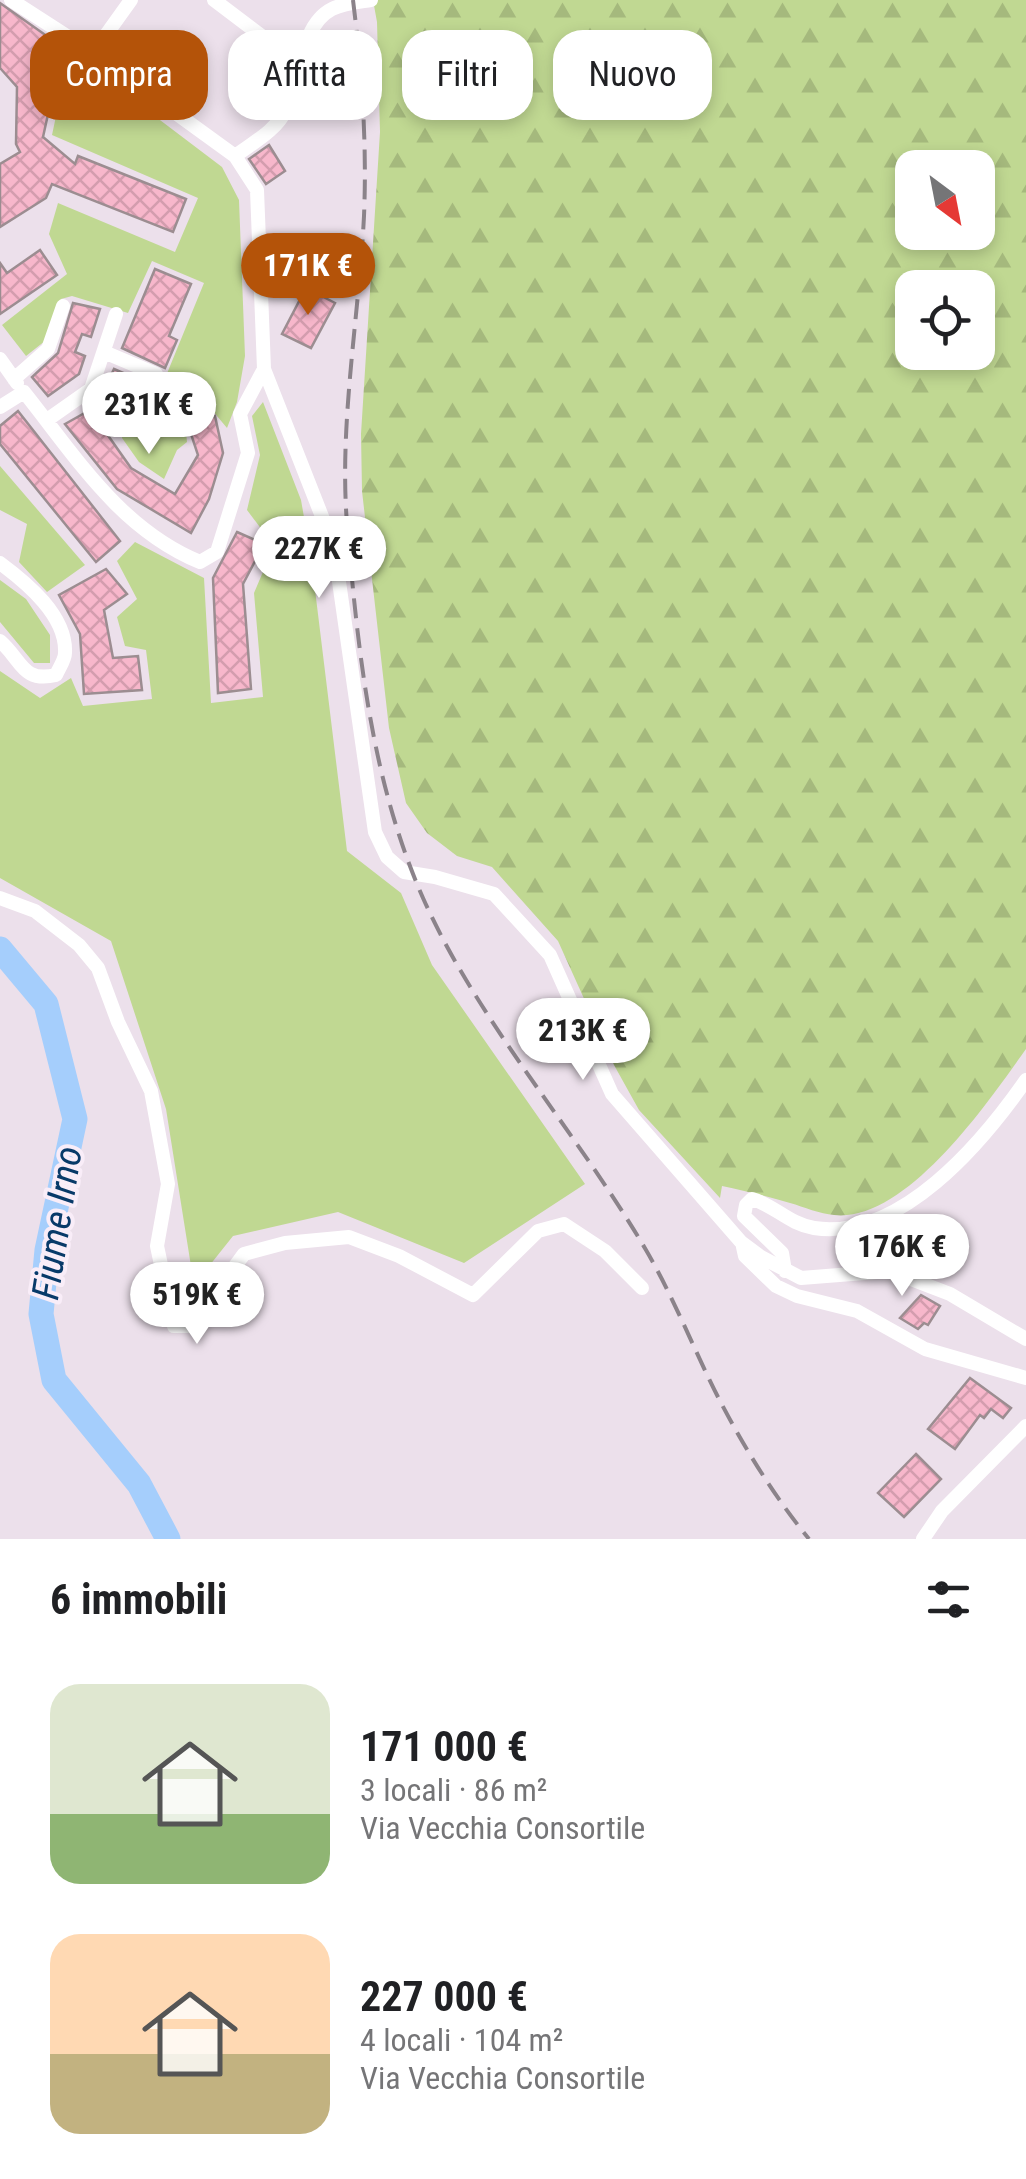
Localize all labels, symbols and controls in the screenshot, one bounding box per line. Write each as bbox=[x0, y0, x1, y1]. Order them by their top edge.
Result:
chip: Compra bbox=[30, 30, 208, 120]
chip: Affitta bbox=[228, 30, 382, 120]
chip: Filtri bbox=[402, 30, 533, 120]
chip: Nuovo bbox=[553, 30, 712, 120]
north arrow bbox=[895, 150, 995, 250]
map controls bbox=[895, 150, 995, 370]
pin: 171K € bbox=[227, 233, 389, 318]
text: 171K € bbox=[263, 246, 353, 284]
button: locate bbox=[895, 270, 995, 370]
pin: 231K € bbox=[68, 372, 230, 457]
text: 231K € bbox=[104, 385, 194, 423]
pin: 227K € bbox=[238, 516, 400, 601]
text: 227K € bbox=[274, 529, 364, 567]
pin: 213K € bbox=[502, 998, 664, 1083]
text: 213K € bbox=[538, 1011, 628, 1049]
water label: Fiume Irno bbox=[23, 1143, 91, 1303]
pin: 176K € bbox=[821, 1214, 983, 1299]
text: 176K € bbox=[857, 1227, 947, 1265]
pin: 519K € bbox=[116, 1262, 278, 1347]
text: 519K € bbox=[152, 1275, 242, 1313]
icon: filters bbox=[921, 1572, 976, 1627]
text: 6 immobili bbox=[50, 1575, 227, 1624]
text: 171 000 € bbox=[360, 1722, 528, 1771]
icon: home bbox=[130, 1724, 250, 1844]
text: 3 locali · 86 m² bbox=[360, 1771, 547, 1809]
text: Via Vecchia Consortile bbox=[360, 1809, 645, 1847]
text: 227 000 € bbox=[360, 1972, 528, 2021]
icon: home bbox=[130, 1974, 250, 2094]
text: 4 locali · 104 m² bbox=[360, 2021, 563, 2059]
text: Via Vecchia Consortile bbox=[360, 2059, 645, 2097]

